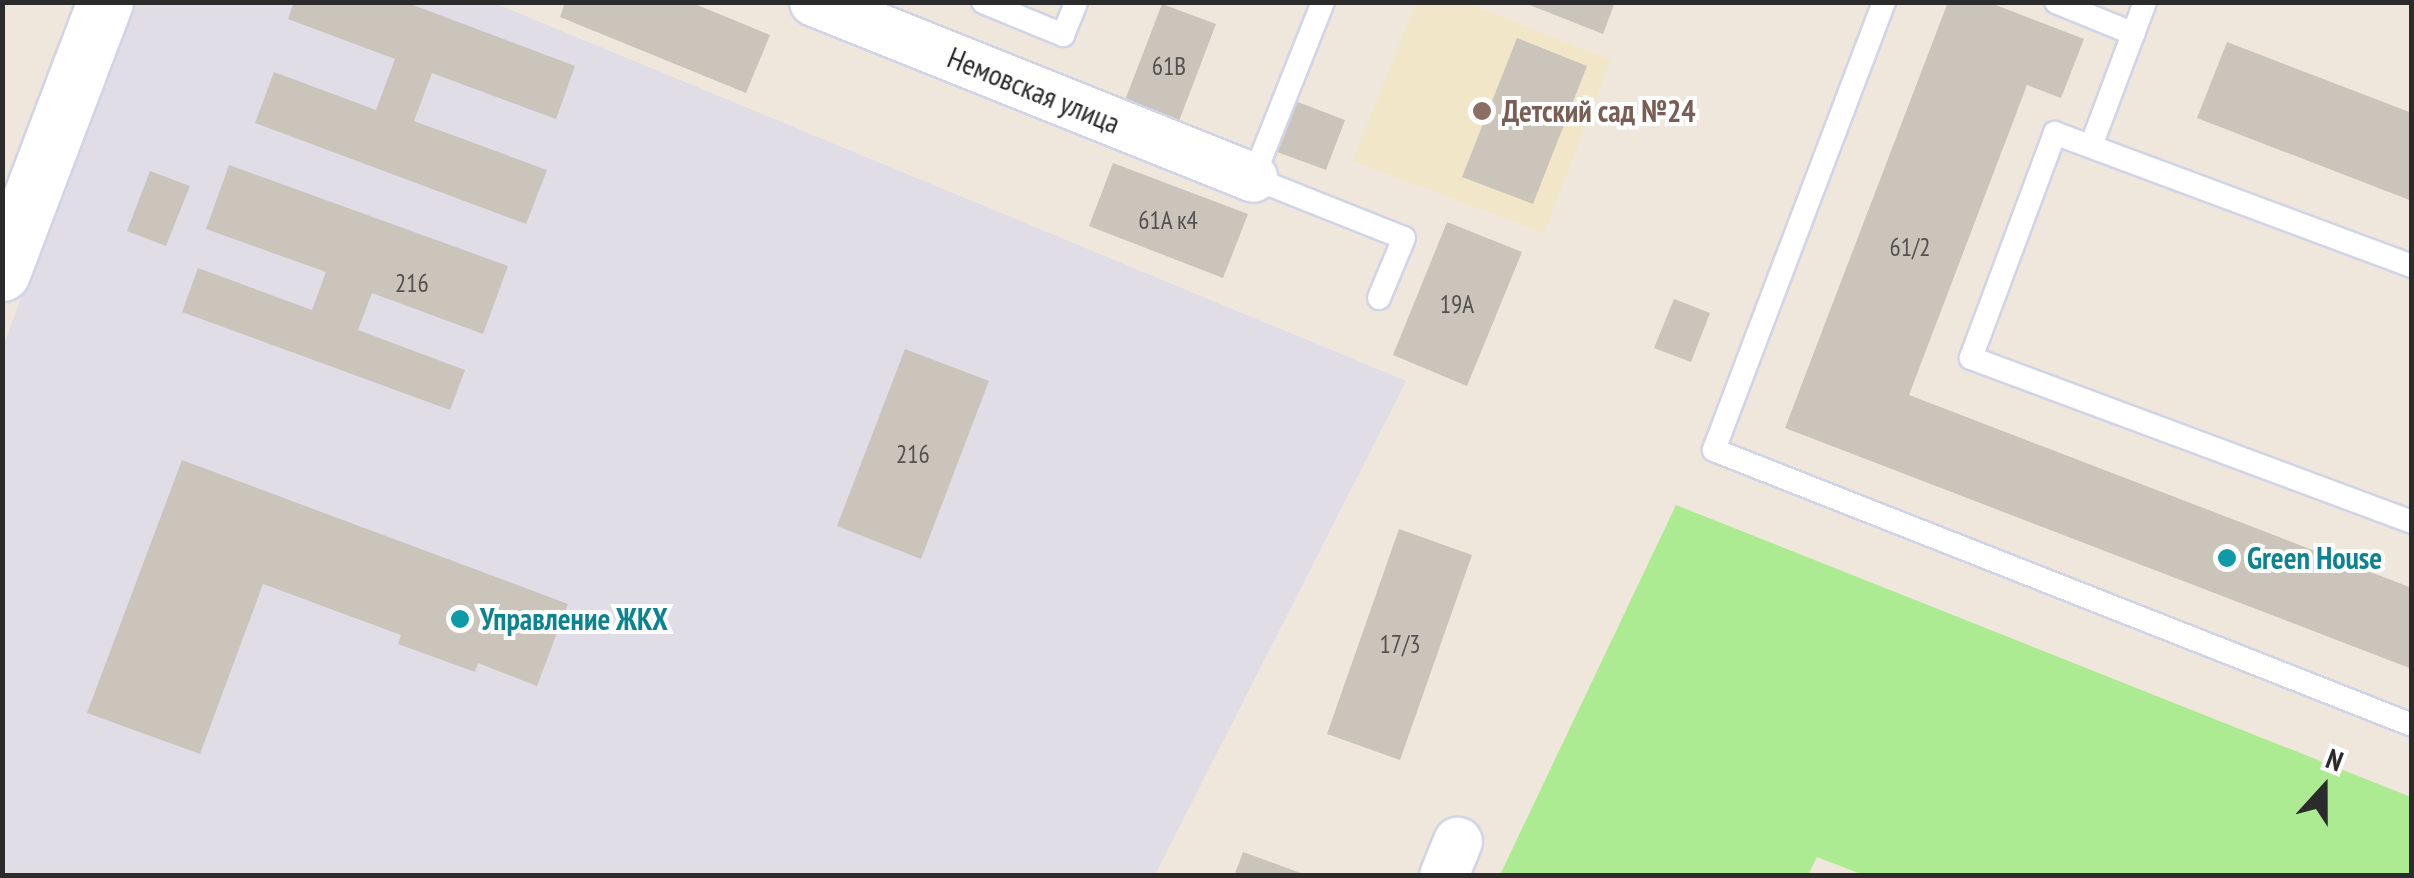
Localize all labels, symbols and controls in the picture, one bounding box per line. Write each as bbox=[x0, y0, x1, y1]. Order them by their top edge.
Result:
street label: Немовская улица bbox=[942, 39, 1126, 141]
house number: 61В bbox=[1152, 51, 1186, 81]
place label: Детский сад №24 bbox=[1502, 93, 1696, 129]
marker: Детский сад №24 bbox=[1471, 100, 1493, 122]
house number: 61А к4 bbox=[1138, 205, 1198, 235]
house number: 61/2 bbox=[1889, 232, 1931, 262]
house number: 216 bbox=[395, 268, 429, 298]
house number: 19А bbox=[1440, 289, 1474, 319]
house number: 216 bbox=[896, 439, 930, 469]
place label: Green House bbox=[2247, 540, 2382, 576]
marker: Green House bbox=[2216, 547, 2238, 569]
place label: Управление ЖКХ bbox=[480, 601, 668, 637]
marker: Управление ЖКХ bbox=[449, 608, 471, 630]
house number: 17/3 bbox=[1379, 629, 1421, 659]
north arrow bbox=[2274, 738, 2374, 838]
text: N bbox=[2321, 740, 2349, 780]

